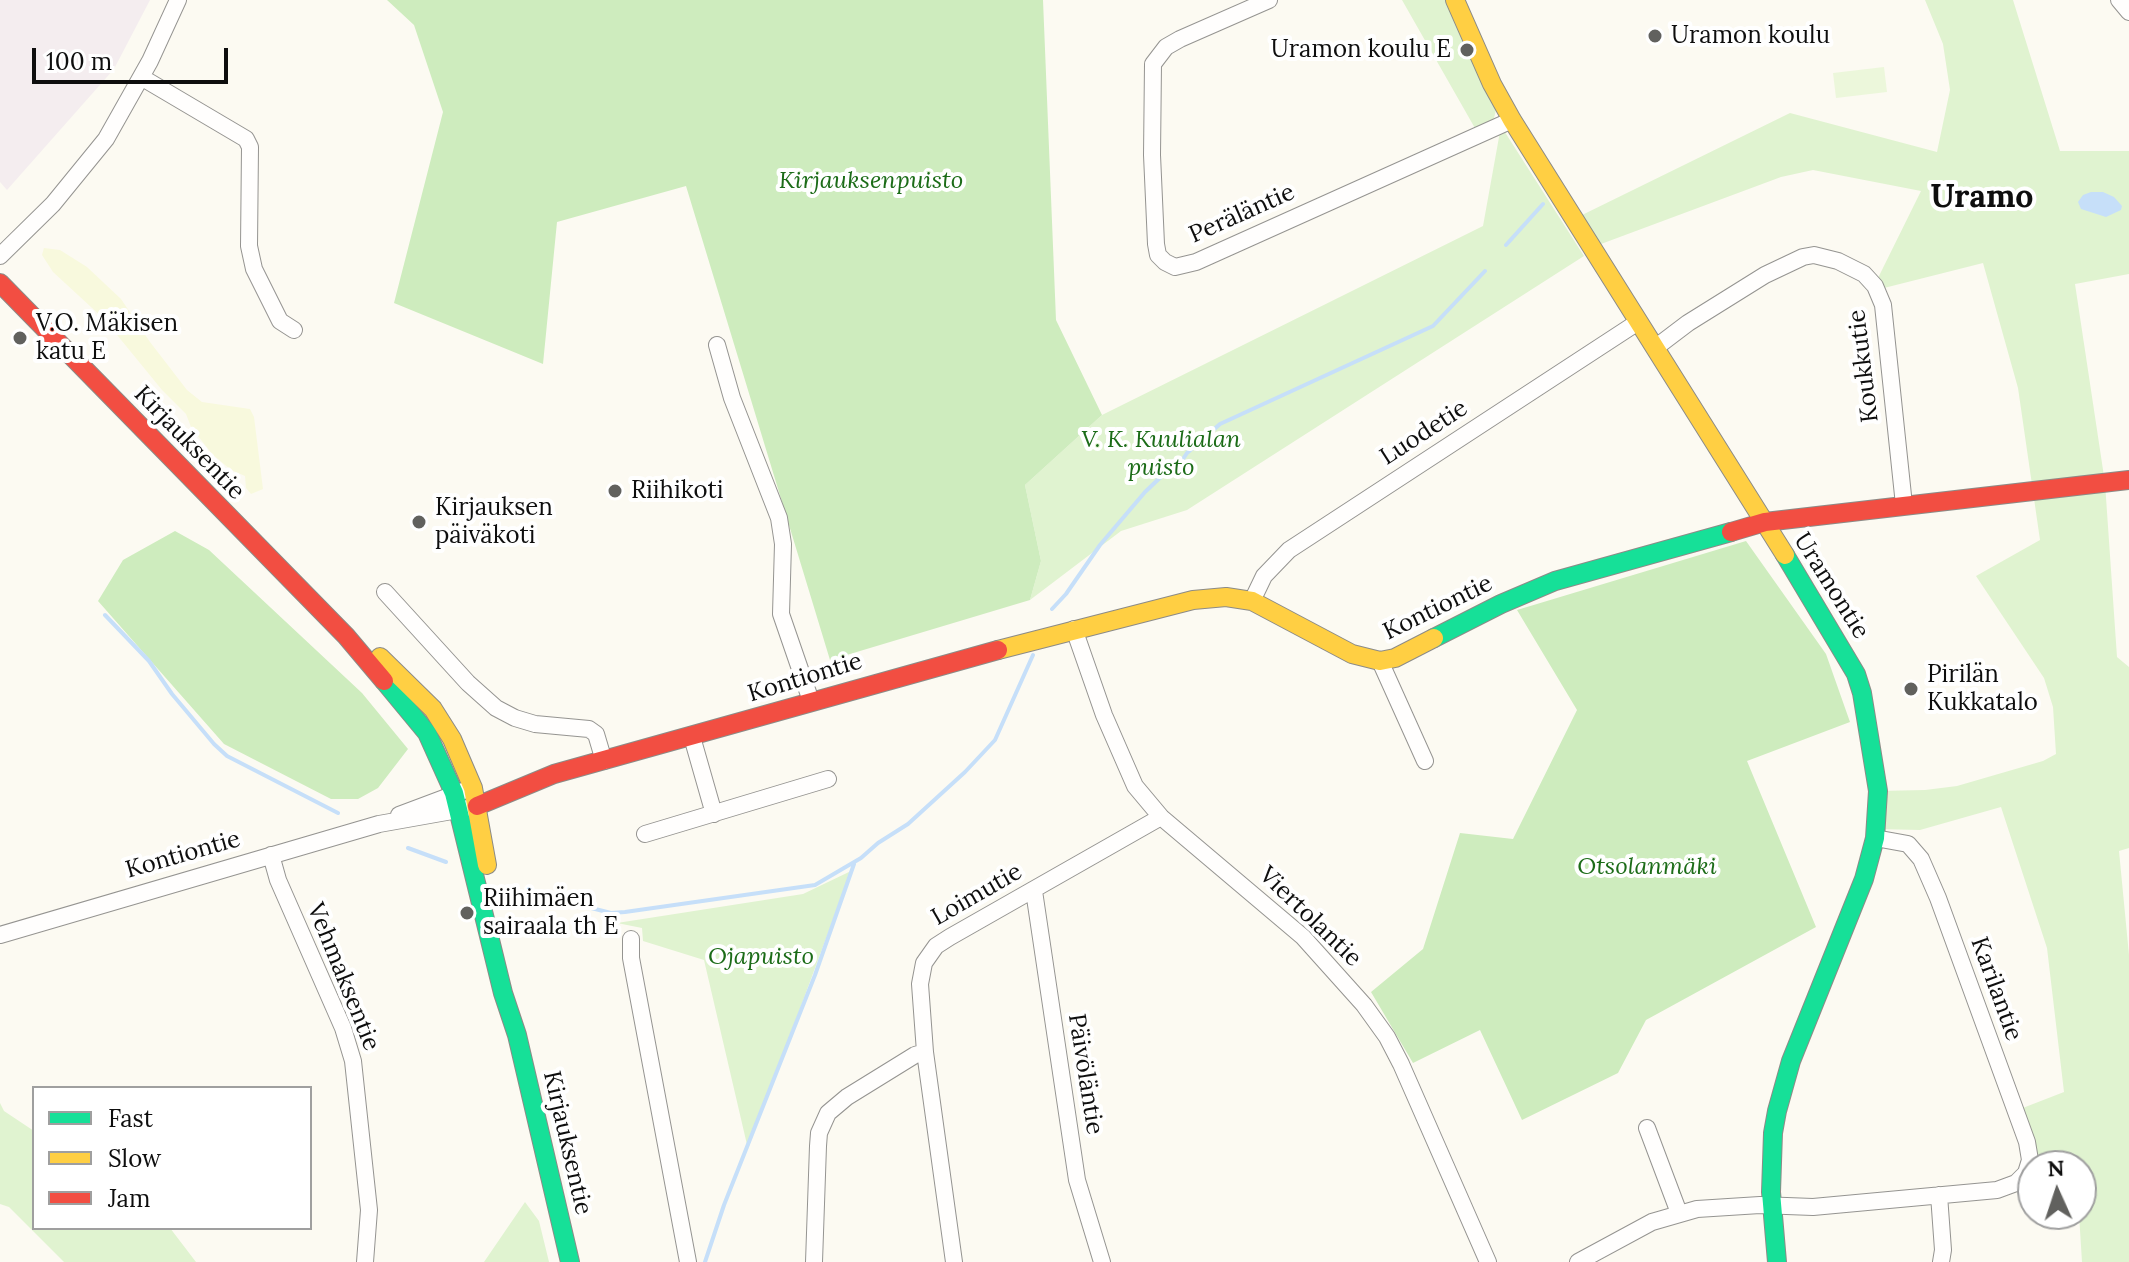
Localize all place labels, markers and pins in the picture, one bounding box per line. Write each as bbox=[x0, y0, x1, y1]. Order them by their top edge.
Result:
place label: Uramon koulu bbox=[1671, 22, 1830, 50]
marker: Uramon koulu bbox=[1646, 27, 1664, 45]
place label: Uramon koulu E bbox=[1271, 36, 1451, 64]
marker: Uramon koulu E bbox=[1458, 41, 1476, 59]
place label: V.O. Mäkisen katu E bbox=[36, 310, 178, 366]
marker: V.O. Mäkisen katu E bbox=[11, 329, 29, 347]
place label: Riihikoti bbox=[631, 477, 723, 505]
marker: Riihikoti bbox=[606, 482, 624, 500]
place label: Kirjauksen päiväkoti bbox=[435, 494, 553, 550]
marker: Kirjauksen päiväkoti bbox=[410, 513, 428, 531]
place label: Pirilän Kukkatalo bbox=[1927, 661, 2038, 717]
marker: Pirilän Kukkatalo bbox=[1902, 680, 1920, 698]
place label: Riihimäen sairaala th E bbox=[483, 885, 618, 941]
marker: Riihimäen sairaala th E bbox=[458, 904, 476, 922]

